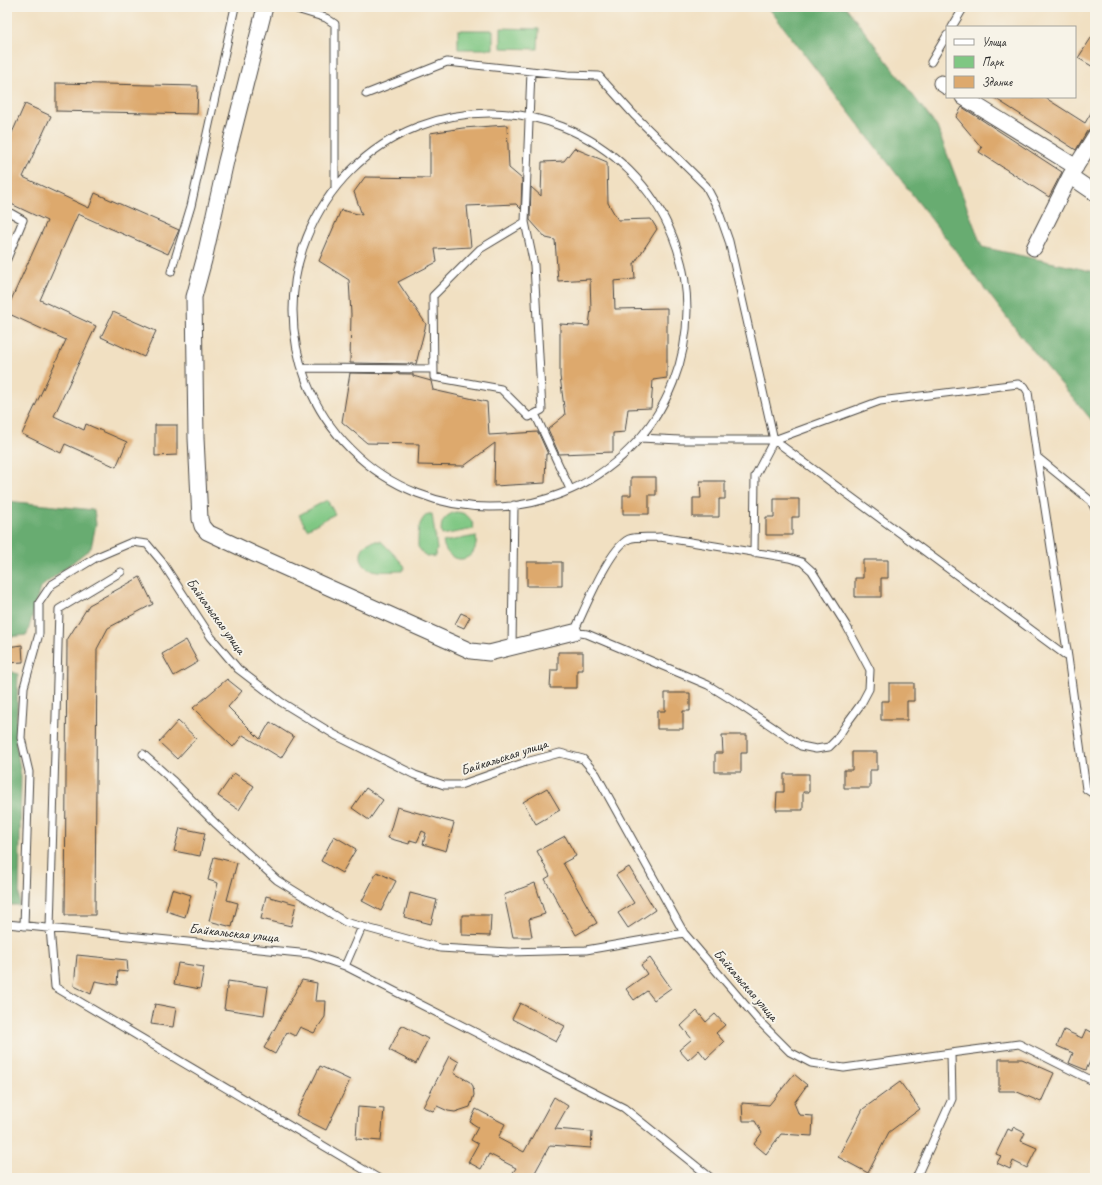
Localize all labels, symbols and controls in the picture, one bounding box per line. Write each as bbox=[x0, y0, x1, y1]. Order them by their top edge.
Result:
legend bbox=[946, 26, 1076, 98]
text: Улица bbox=[982, 34, 1007, 50]
text: Парк bbox=[982, 54, 1005, 70]
text: Здание bbox=[982, 74, 1013, 90]
street label: Байкальская улица bbox=[183, 575, 250, 658]
street label: Байкальская улица bbox=[459, 735, 551, 779]
street label: Байкальская улица bbox=[188, 920, 281, 946]
street label: Байкальская улица bbox=[710, 945, 783, 1026]

